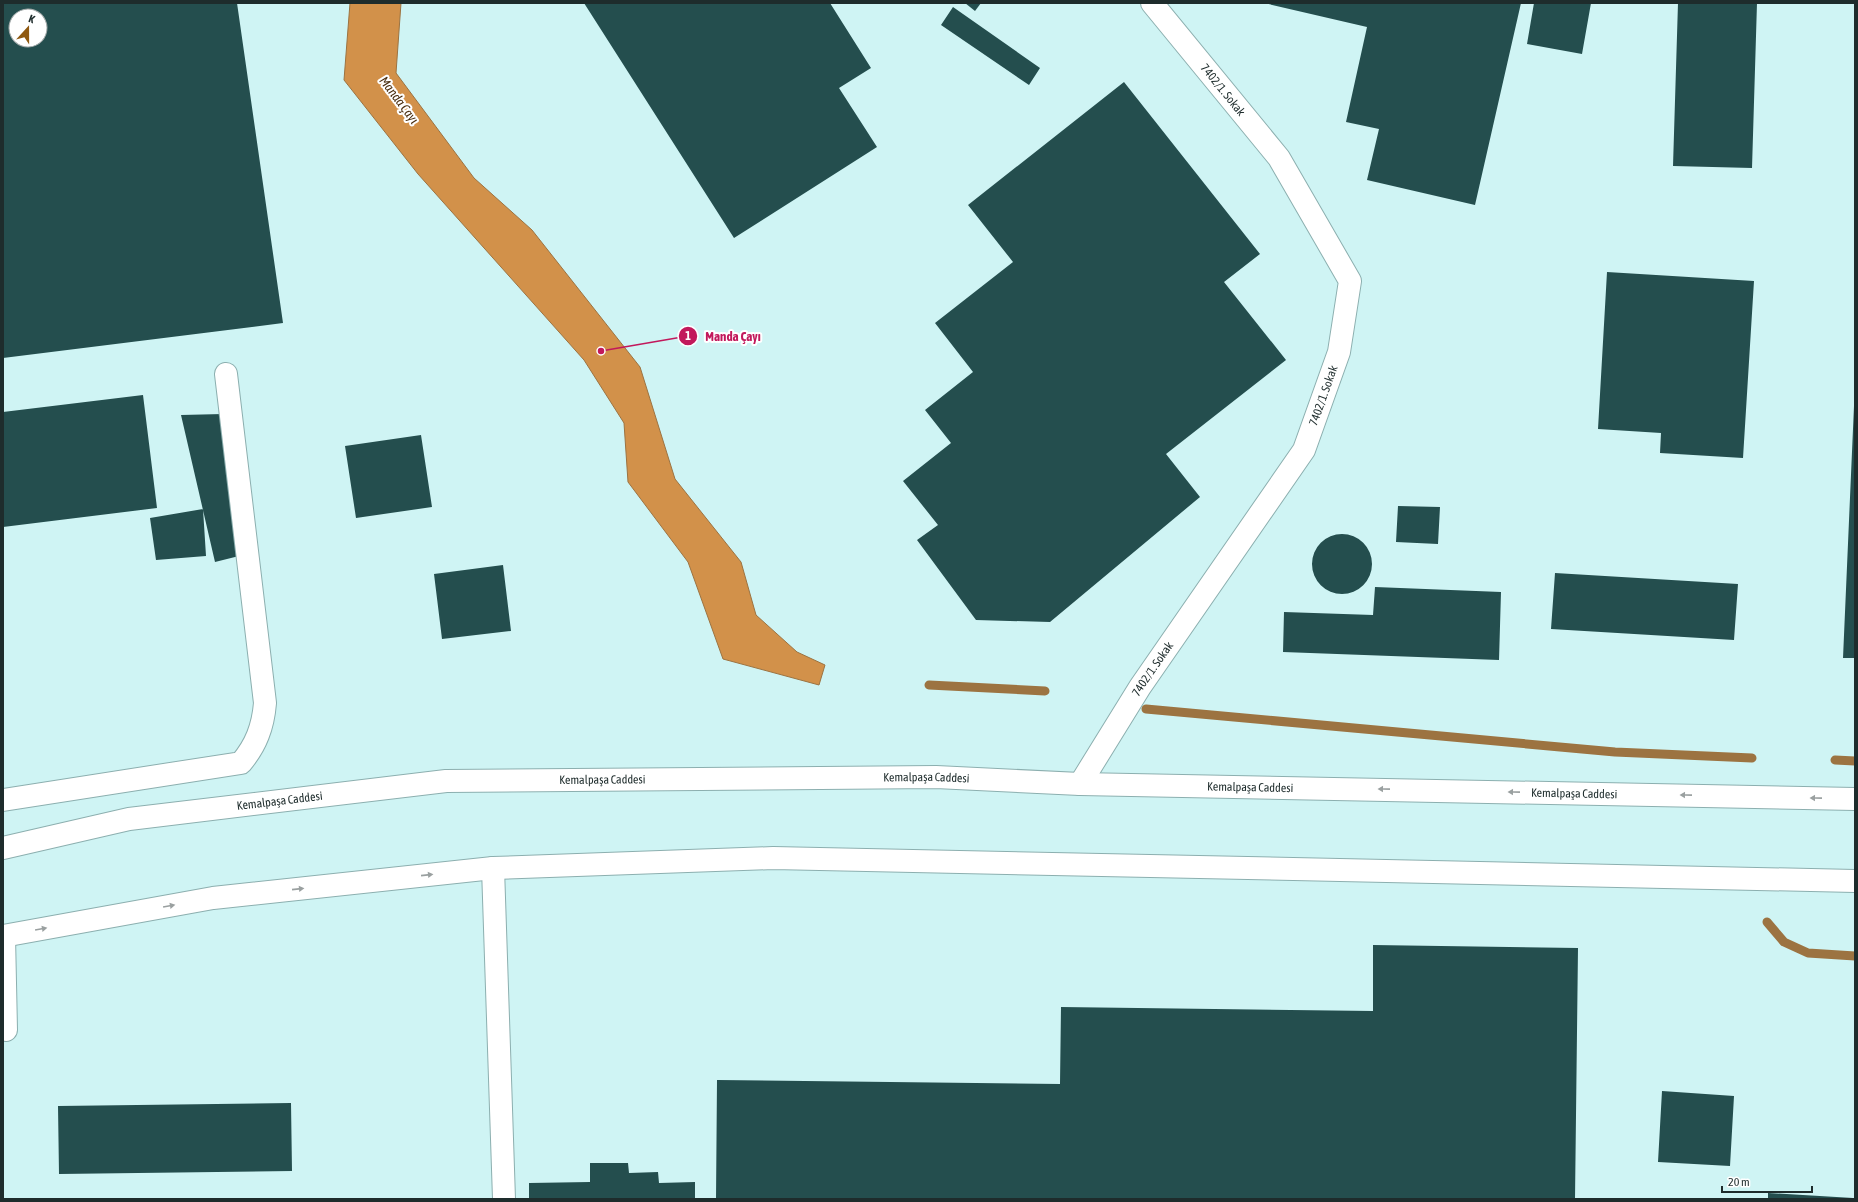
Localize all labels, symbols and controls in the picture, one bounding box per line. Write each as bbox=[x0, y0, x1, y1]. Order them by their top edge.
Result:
north arrow bbox=[8, 8, 48, 48]
text: K bbox=[27, 12, 37, 25]
street label: 7402/1. Sokak bbox=[1198, 61, 1249, 119]
water label: Manda Çayı bbox=[376, 73, 422, 127]
callout: Manda Çayı bbox=[678, 324, 769, 349]
text: 1 bbox=[685, 329, 691, 343]
text: Manda Çayı bbox=[705, 329, 761, 344]
street label: 7402/1. Sokak bbox=[1306, 363, 1341, 428]
street label: 7402/1. Sokak bbox=[1129, 639, 1177, 699]
street label: Kemalpaşa Caddesi bbox=[883, 770, 970, 786]
street label: Kemalpaşa Caddesi bbox=[559, 772, 646, 787]
street label: Kemalpaşa Caddesi bbox=[1207, 779, 1293, 795]
one-way arrow bbox=[1378, 786, 1390, 793]
street label: Kemalpaşa Caddesi bbox=[1531, 786, 1617, 801]
street label: Kemalpaşa Caddesi bbox=[236, 789, 323, 813]
one-way arrow bbox=[1507, 789, 1520, 795]
one-way arrow bbox=[1679, 792, 1692, 798]
one-way arrow bbox=[1809, 795, 1822, 801]
one-way arrow bbox=[421, 872, 433, 879]
one-way arrow bbox=[292, 886, 304, 892]
one-way arrow bbox=[163, 902, 175, 908]
one-way arrow bbox=[35, 926, 47, 932]
scale bar bbox=[1722, 1168, 1812, 1194]
text: 20 m bbox=[1728, 1175, 1750, 1189]

